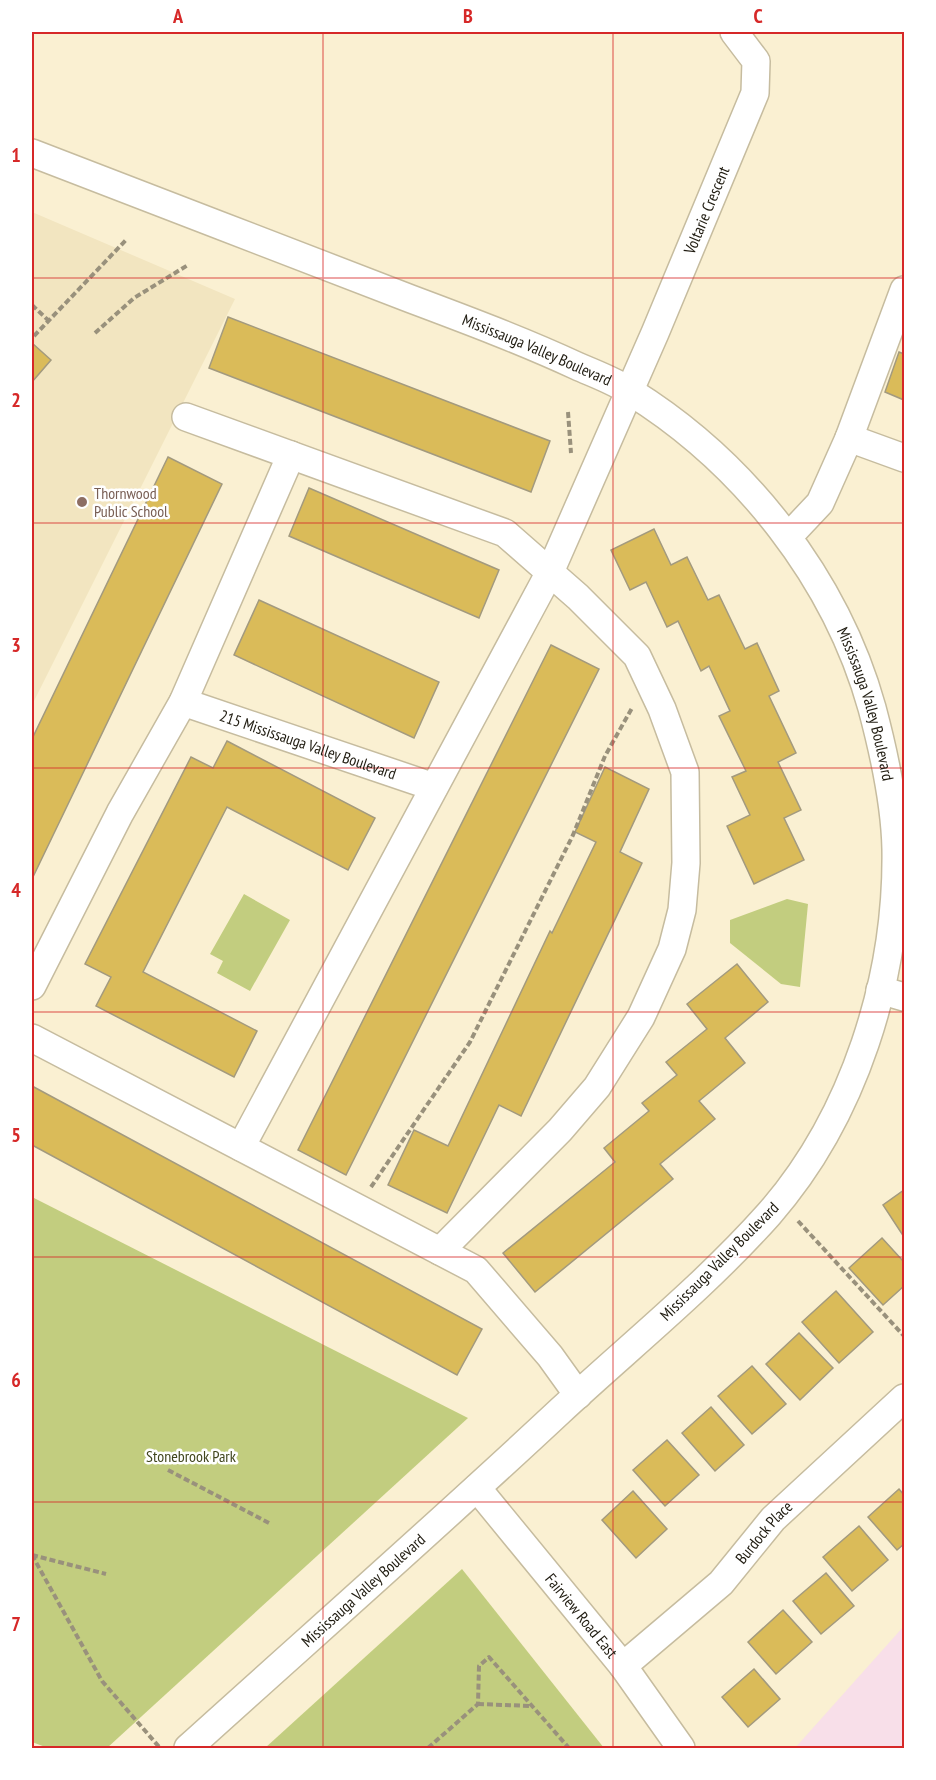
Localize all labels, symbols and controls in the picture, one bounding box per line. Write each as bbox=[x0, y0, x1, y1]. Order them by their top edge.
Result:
text: A bbox=[172, 3, 184, 29]
text: B bbox=[463, 3, 473, 29]
text: C bbox=[753, 3, 763, 29]
text: 1 bbox=[11, 142, 21, 168]
street label: Voltarie Crescent bbox=[679, 163, 734, 258]
street label: Mississauga Valley Boulevard bbox=[460, 309, 615, 390]
text: 2 bbox=[11, 387, 21, 413]
place label: Thornwood Public School bbox=[94, 483, 168, 521]
marker: Thornwood Public School bbox=[75, 495, 89, 509]
street label: Mississauga Valley Boulevard bbox=[833, 624, 898, 782]
text: 3 bbox=[11, 632, 21, 658]
street label: 215 Mississauga Valley Boulevard bbox=[217, 705, 399, 783]
text: 4 bbox=[11, 877, 21, 903]
text: 5 bbox=[11, 1122, 21, 1148]
street label: Mississauga Valley Boulevard bbox=[655, 1197, 783, 1325]
text: 6 bbox=[11, 1367, 21, 1393]
park label: Stonebrook Park bbox=[146, 1446, 237, 1466]
street label: Burdock Place bbox=[731, 1496, 796, 1568]
street label: Mississauga Valley Boulevard bbox=[297, 1529, 429, 1651]
street label: Fairview Road East bbox=[541, 1569, 623, 1662]
text: 7 bbox=[11, 1611, 21, 1637]

